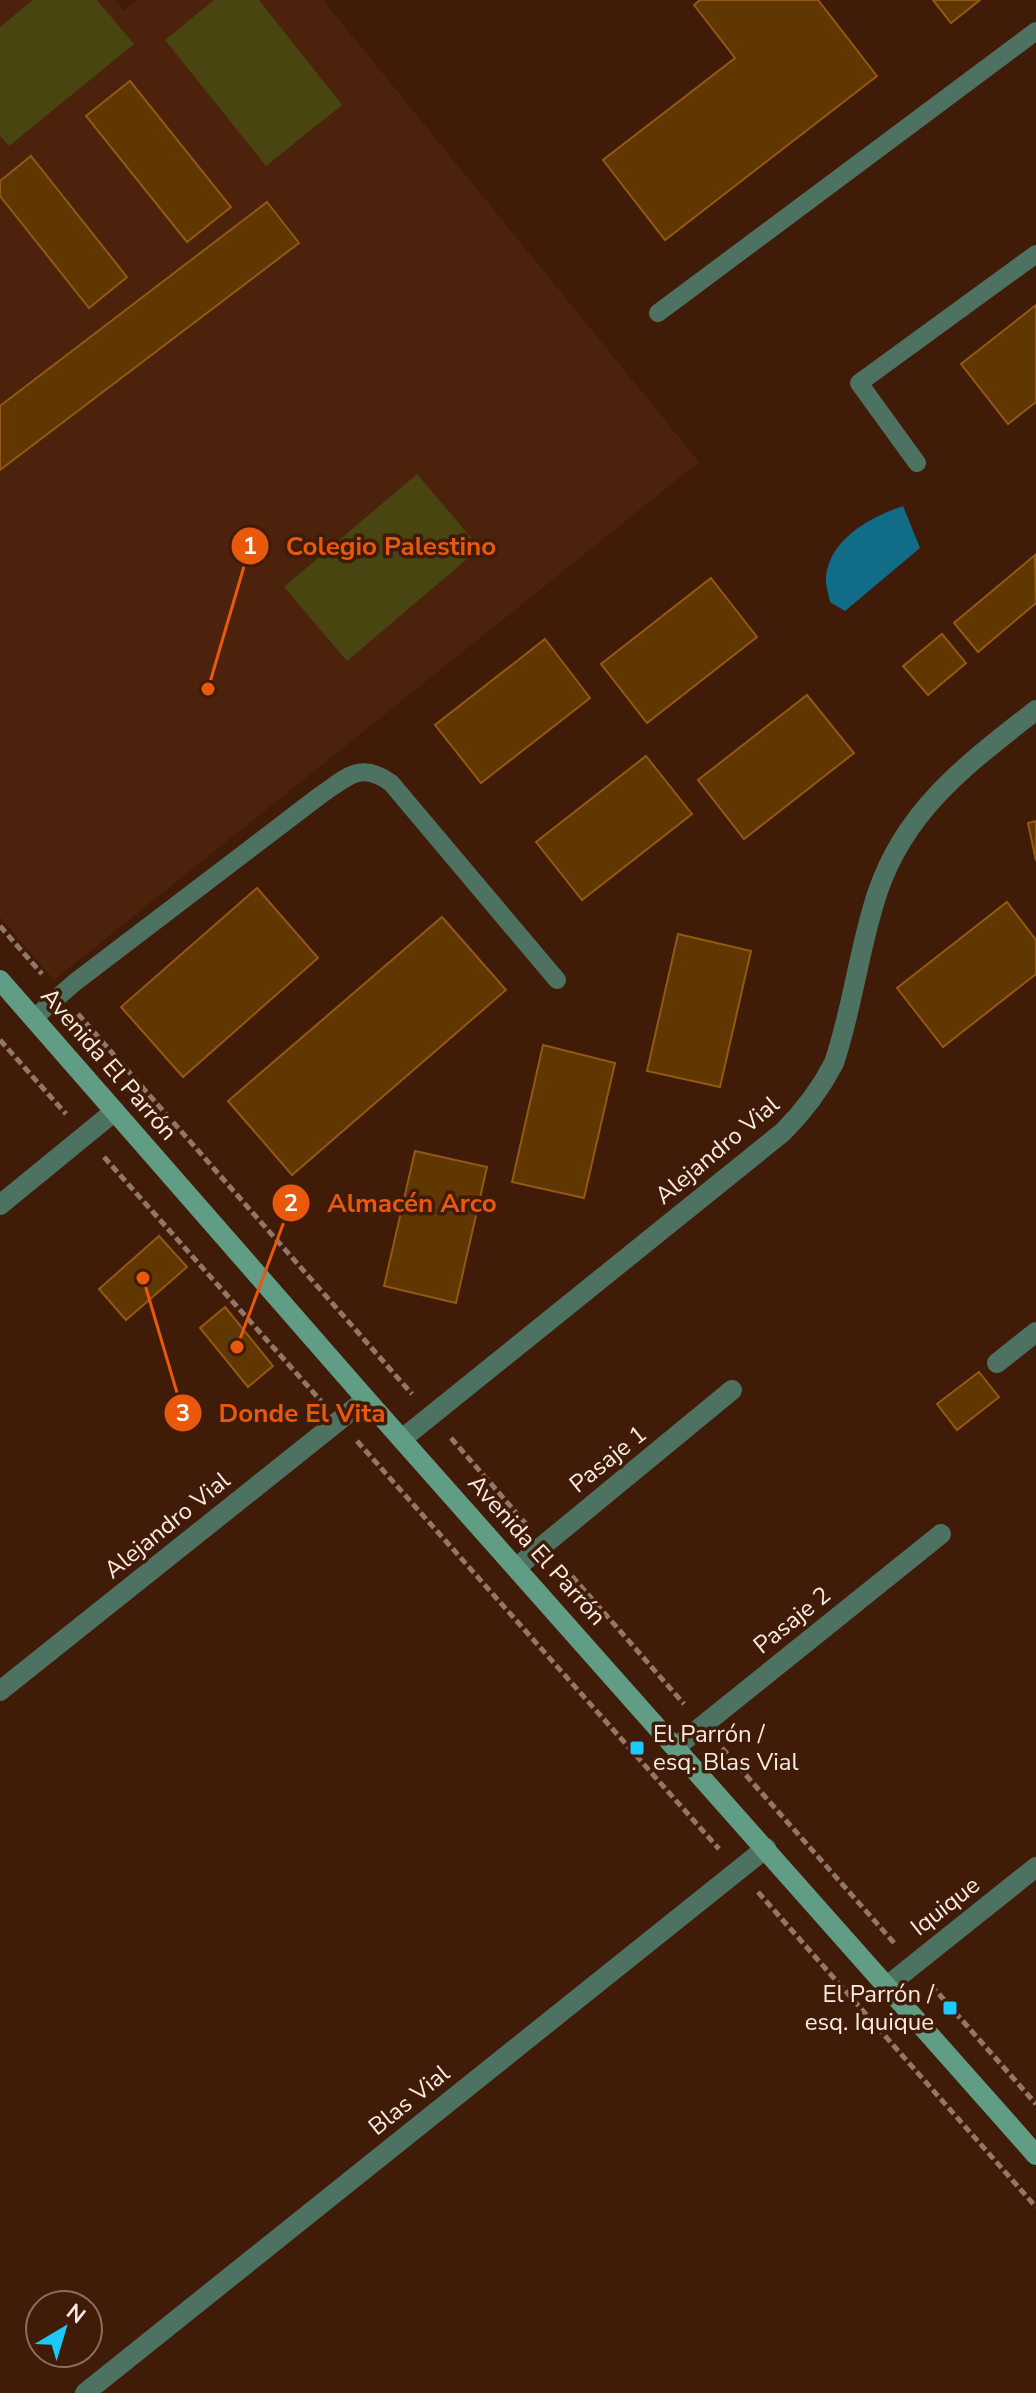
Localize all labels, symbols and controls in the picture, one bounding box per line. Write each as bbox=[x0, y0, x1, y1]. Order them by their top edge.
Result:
callout: Colegio Palestino bbox=[230, 521, 512, 571]
text: Colegio Palestino bbox=[286, 529, 496, 564]
text: 1 bbox=[243, 530, 257, 562]
street label: Avenida El Parrón bbox=[34, 981, 184, 1147]
street label: Alejandro Vial bbox=[648, 1089, 786, 1211]
callout: Almacén Arco bbox=[271, 1178, 513, 1228]
text: Almacén Arco bbox=[327, 1186, 497, 1221]
text: 2 bbox=[284, 1187, 298, 1219]
callout: Donde El Vita bbox=[163, 1388, 402, 1438]
text: Donde El Vita bbox=[219, 1396, 385, 1431]
text: 3 bbox=[176, 1397, 190, 1429]
street label: Pasaje 1 bbox=[563, 1418, 653, 1500]
street label: Alejandro Vial bbox=[97, 1464, 237, 1586]
street label: Avenida El Parrón bbox=[461, 1468, 613, 1632]
street label: Pasaje 2 bbox=[747, 1579, 837, 1661]
place label: El Parrón / esq. Blas Vial bbox=[653, 1718, 799, 1778]
marker: El Parrón / esq. Blas Vial bbox=[628, 1739, 646, 1757]
street label: Iquique bbox=[904, 1869, 986, 1943]
place label: El Parrón / esq. Iquique bbox=[805, 1978, 935, 2038]
marker: El Parrón / esq. Iquique bbox=[941, 1999, 959, 2017]
street label: Blas Vial bbox=[362, 2057, 456, 2143]
north arrow bbox=[24, 2289, 104, 2369]
text: N bbox=[60, 2297, 91, 2331]

